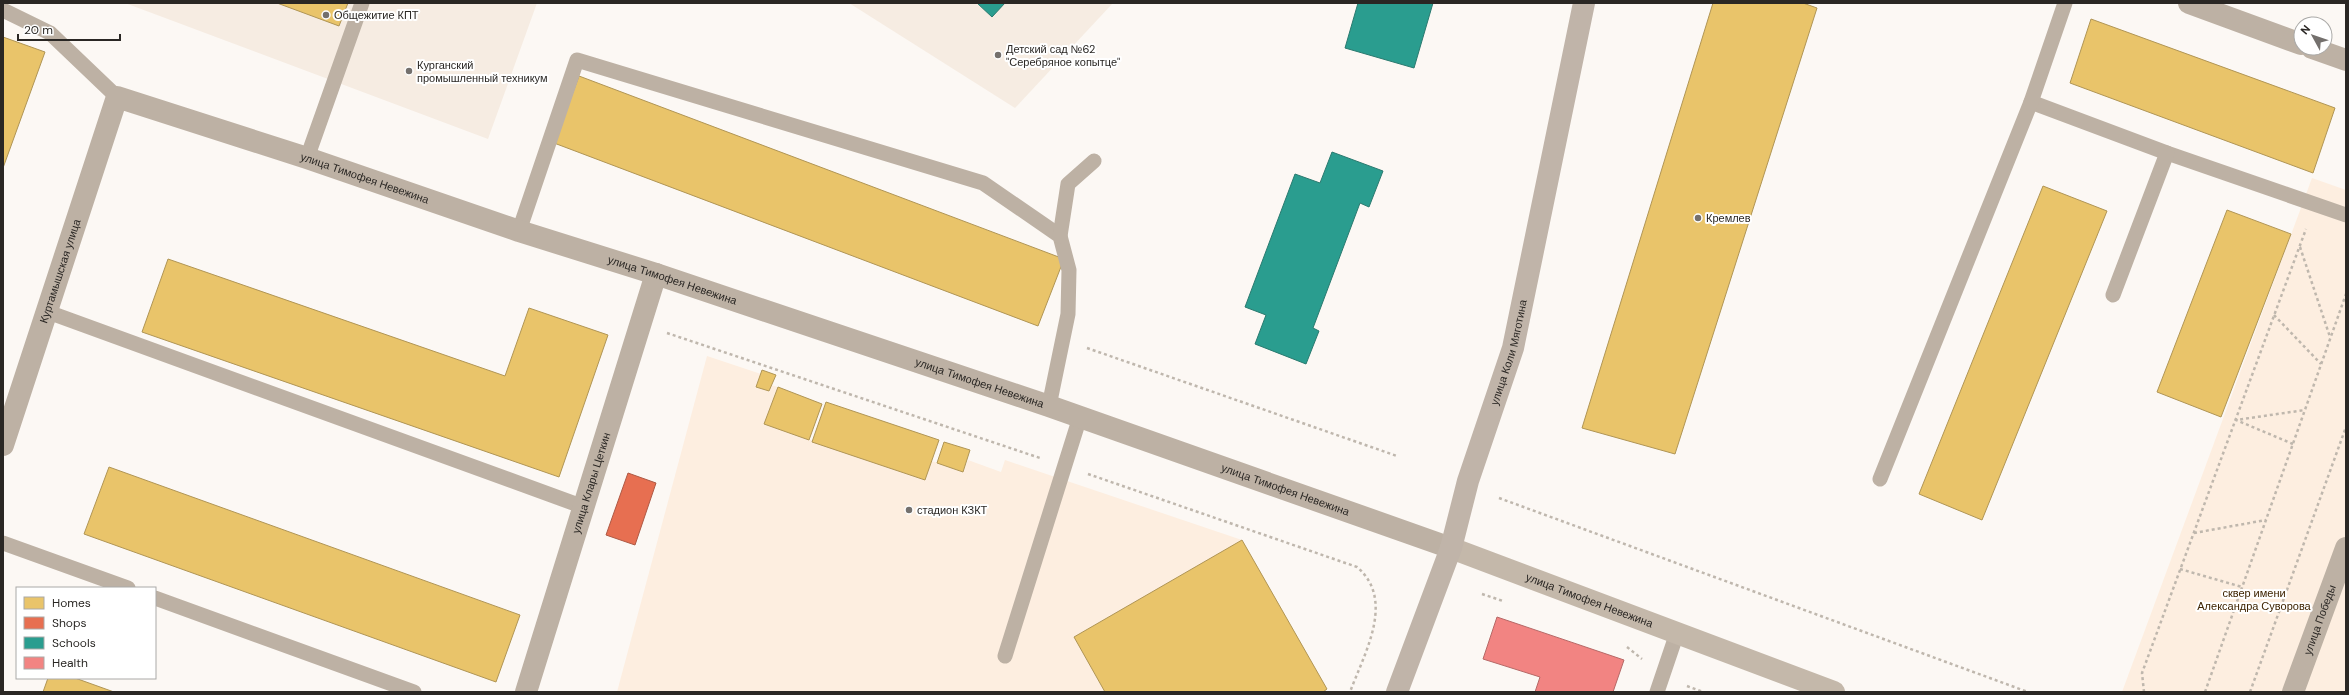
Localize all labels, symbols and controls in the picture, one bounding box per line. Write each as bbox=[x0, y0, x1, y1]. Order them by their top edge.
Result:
place label: Общежитие КПТ bbox=[334, 8, 419, 22]
marker: Общежитие КПТ bbox=[321, 10, 331, 20]
scale bar bbox=[18, 16, 120, 42]
north arrow bbox=[2293, 16, 2333, 56]
text: 20 m bbox=[24, 22, 53, 38]
text: N bbox=[2297, 22, 2313, 37]
place label: Детский сад №62 "Серебряное копытце" bbox=[1006, 42, 1120, 69]
marker: Детский сад №62 "Серебряное копытце" bbox=[993, 50, 1003, 60]
place label: Курганский промышленный техникум bbox=[417, 58, 548, 85]
marker: Курганский промышленный техникум bbox=[404, 66, 414, 76]
street label: улица Тимофея Невежина bbox=[299, 149, 432, 207]
place label: Кремлев bbox=[1706, 211, 1751, 225]
marker: Кремлев bbox=[1693, 213, 1703, 223]
street label: Куртамышская улица bbox=[36, 216, 84, 325]
street label: улица Тимофея Невежина bbox=[606, 252, 740, 308]
street label: улица Коли Мяготина bbox=[1487, 297, 1530, 407]
street label: улица Тимофея Невежина bbox=[913, 355, 1047, 411]
street label: улица Клары Цеткин bbox=[569, 431, 613, 535]
street label: улица Тимофея Невежина bbox=[1220, 460, 1352, 519]
place label: стадион КЗКТ bbox=[917, 503, 988, 517]
marker: стадион КЗКТ bbox=[904, 505, 914, 515]
street label: улица Тимофея Невежина bbox=[1524, 570, 1656, 631]
street label: улица Победы bbox=[2300, 583, 2339, 657]
park label: сквер имени Александра Суворова bbox=[2197, 586, 2312, 613]
legend bbox=[16, 587, 156, 679]
text: Homes bbox=[52, 595, 91, 611]
text: Shops bbox=[52, 615, 87, 631]
text: Schools bbox=[52, 635, 96, 651]
text: Health bbox=[52, 655, 88, 671]

